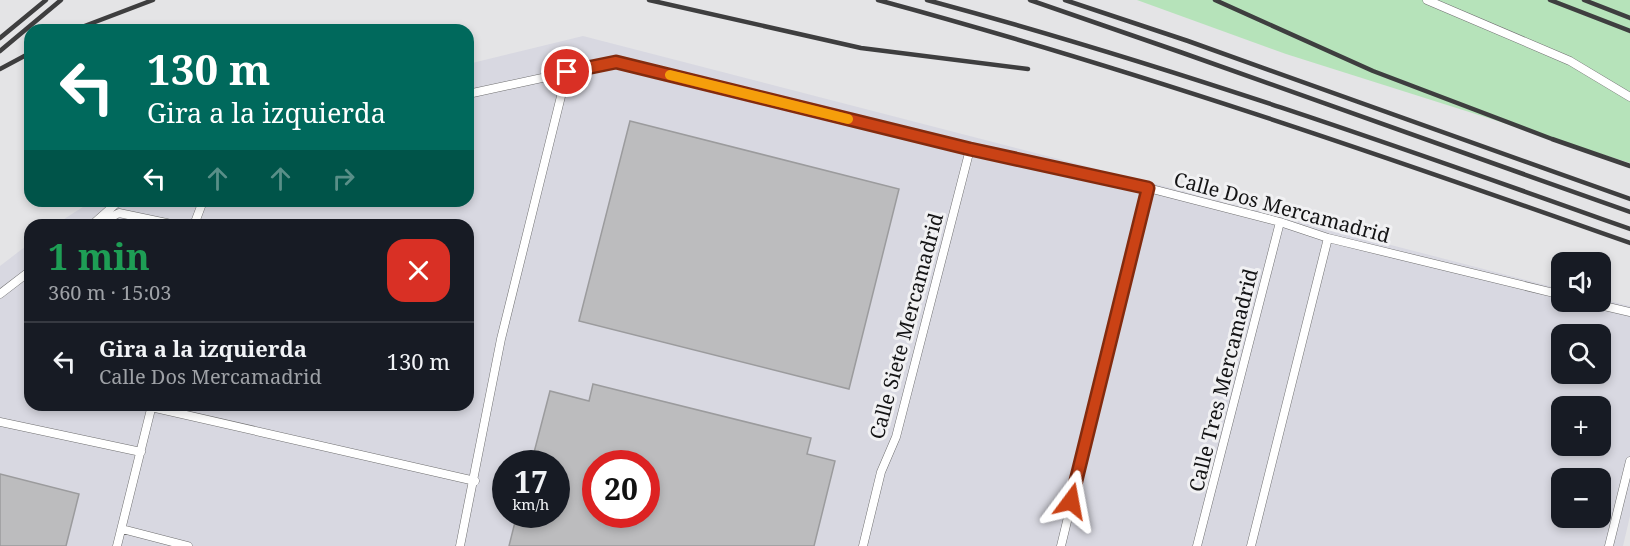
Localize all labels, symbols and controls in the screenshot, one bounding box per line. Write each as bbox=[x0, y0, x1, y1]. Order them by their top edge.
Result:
text: 130 m bbox=[147, 40, 271, 97]
pin bbox=[541, 46, 592, 97]
icon: left bbox=[48, 48, 126, 126]
icon: arrive bbox=[550, 55, 583, 88]
text: Gira a la izquierda bbox=[147, 94, 386, 131]
icon: left bbox=[138, 162, 171, 195]
icon: ahead bbox=[201, 162, 234, 195]
icon: ahead bbox=[264, 162, 297, 195]
icon: right bbox=[327, 162, 360, 195]
street label: Calle Dos Mercamadrid bbox=[1171, 165, 1393, 249]
street label: Calle Siete Mercamadrid bbox=[863, 210, 949, 442]
text: 1 min bbox=[48, 232, 150, 281]
button: close bbox=[387, 239, 450, 302]
map controls bbox=[1551, 252, 1611, 528]
button: sound bbox=[1551, 252, 1611, 312]
street label: Calle Tres Mercamadrid bbox=[1182, 266, 1264, 494]
text: 360 m · 15:03 bbox=[48, 279, 171, 306]
button: search bbox=[1551, 324, 1611, 384]
text: Gira a la izquierda bbox=[99, 333, 307, 363]
icon: left bbox=[48, 345, 81, 378]
text: 130 m bbox=[387, 346, 450, 376]
text: Calle Dos Mercamadrid bbox=[99, 363, 322, 390]
button: + bbox=[1551, 396, 1611, 456]
speed limit sign: 20 bbox=[582, 450, 660, 528]
text: 17 bbox=[514, 461, 548, 502]
button: − bbox=[1551, 468, 1611, 528]
position arrow bbox=[1039, 469, 1103, 533]
text: km/h bbox=[513, 494, 549, 514]

